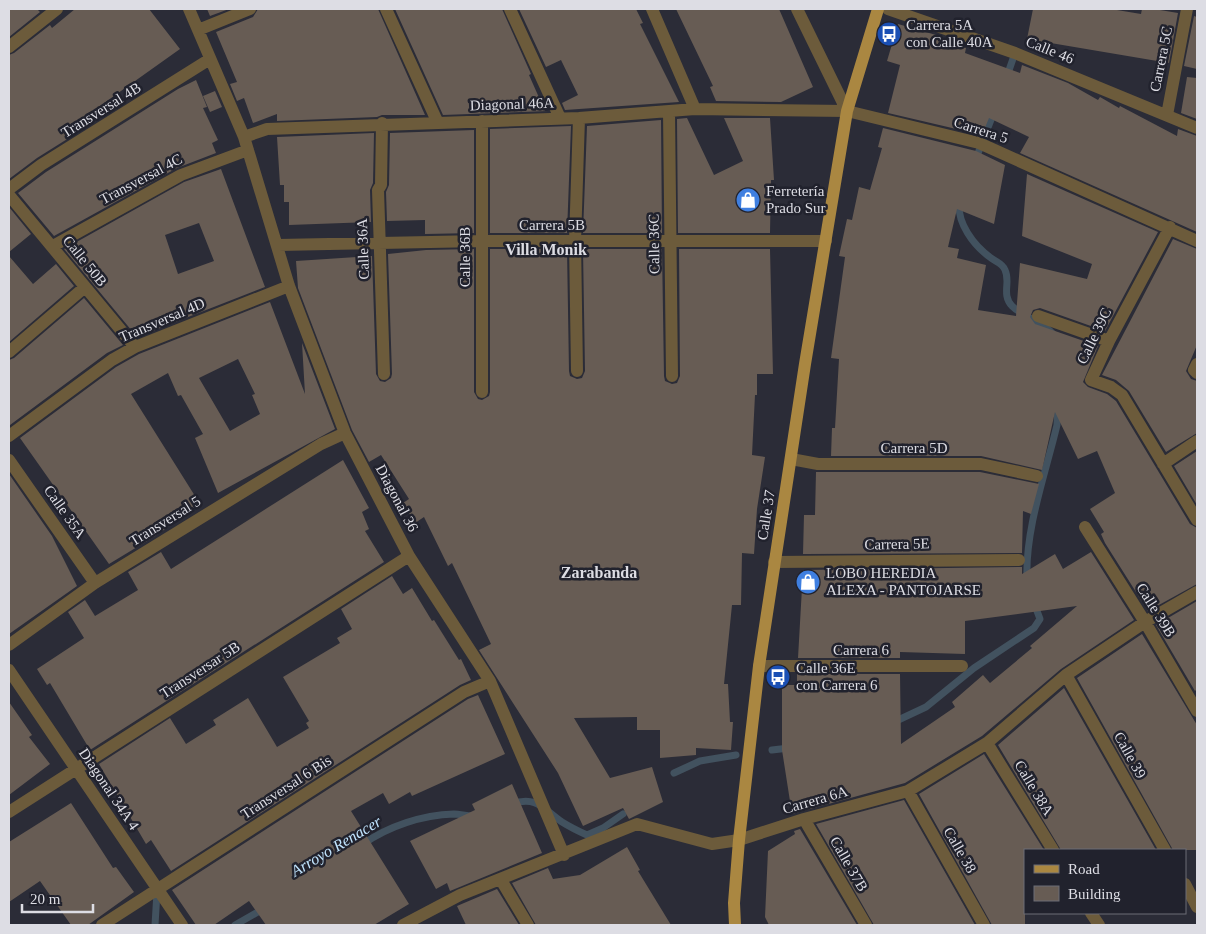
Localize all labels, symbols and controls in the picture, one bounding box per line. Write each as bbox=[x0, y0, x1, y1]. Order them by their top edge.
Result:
place label: Carrera 5A con Calle 40A bbox=[906, 17, 993, 50]
bus stop icon: Carrera 5A con Calle 40A bbox=[876, 21, 902, 47]
street label: Carrera 5C bbox=[1147, 25, 1175, 93]
street label: Calle 46 bbox=[1024, 33, 1077, 67]
street label: Transversal 4B bbox=[58, 79, 144, 141]
street label: Diagonal 46A bbox=[469, 95, 555, 113]
street label: Carrera 5 bbox=[952, 114, 1010, 146]
street label: Transversal 4C bbox=[97, 151, 185, 207]
place label: Ferretería Prado Sur bbox=[766, 183, 826, 216]
shop icon: Ferretería Prado Sur bbox=[735, 187, 761, 213]
street label: Calle 36C bbox=[645, 214, 663, 274]
street label: Carrera 5B bbox=[519, 217, 585, 233]
street label: Calle 36A bbox=[354, 218, 372, 280]
street label: Calle 36B bbox=[457, 227, 473, 287]
street label: Calle 50B bbox=[60, 232, 110, 290]
district label: Villa Monik bbox=[505, 241, 587, 258]
street label: Transversal 4D bbox=[117, 295, 207, 345]
street label: Calle 39C bbox=[1074, 305, 1114, 367]
street label: Carrera 5D bbox=[880, 440, 948, 456]
street label: Diagonal 36 bbox=[373, 462, 422, 535]
street label: Calle 35A bbox=[41, 482, 89, 542]
street label: Calle 37 bbox=[754, 488, 778, 541]
street label: Transversal 5 bbox=[127, 493, 203, 549]
street label: Carrera 5E bbox=[864, 535, 930, 553]
district label: Zarabanda bbox=[561, 564, 637, 581]
place label: LOBO HEREDIA ALEXA - PANTOJARSE bbox=[826, 565, 981, 598]
shop icon: LOBO HEREDIA ALEXA - PANTOJARSE bbox=[795, 569, 821, 595]
street label: Calle 39B bbox=[1133, 580, 1179, 640]
street label: Transversar 5B bbox=[157, 638, 243, 702]
street label: Carrera 6 bbox=[833, 642, 890, 658]
place label: Calle 36E con Carrera 6 bbox=[796, 660, 878, 693]
bus stop icon: Calle 36E con Carrera 6 bbox=[765, 664, 791, 690]
street label: Calle 39 bbox=[1111, 729, 1149, 781]
street label: Diagonal 34A 4 bbox=[76, 745, 142, 833]
street label: Transversal 6 Bis bbox=[238, 752, 334, 822]
street label: Calle 38A bbox=[1011, 758, 1057, 819]
street label: Carrera 6A bbox=[781, 783, 850, 817]
water label: Arroyo Renacer bbox=[287, 812, 385, 881]
street label: Calle 38 bbox=[940, 824, 980, 876]
street label: Calle 37B bbox=[827, 834, 871, 894]
legend bbox=[1024, 849, 1186, 914]
text: Road bbox=[1068, 861, 1100, 877]
scale bar bbox=[22, 882, 94, 914]
text: Building bbox=[1068, 886, 1121, 902]
text: 20 m bbox=[30, 891, 61, 907]

